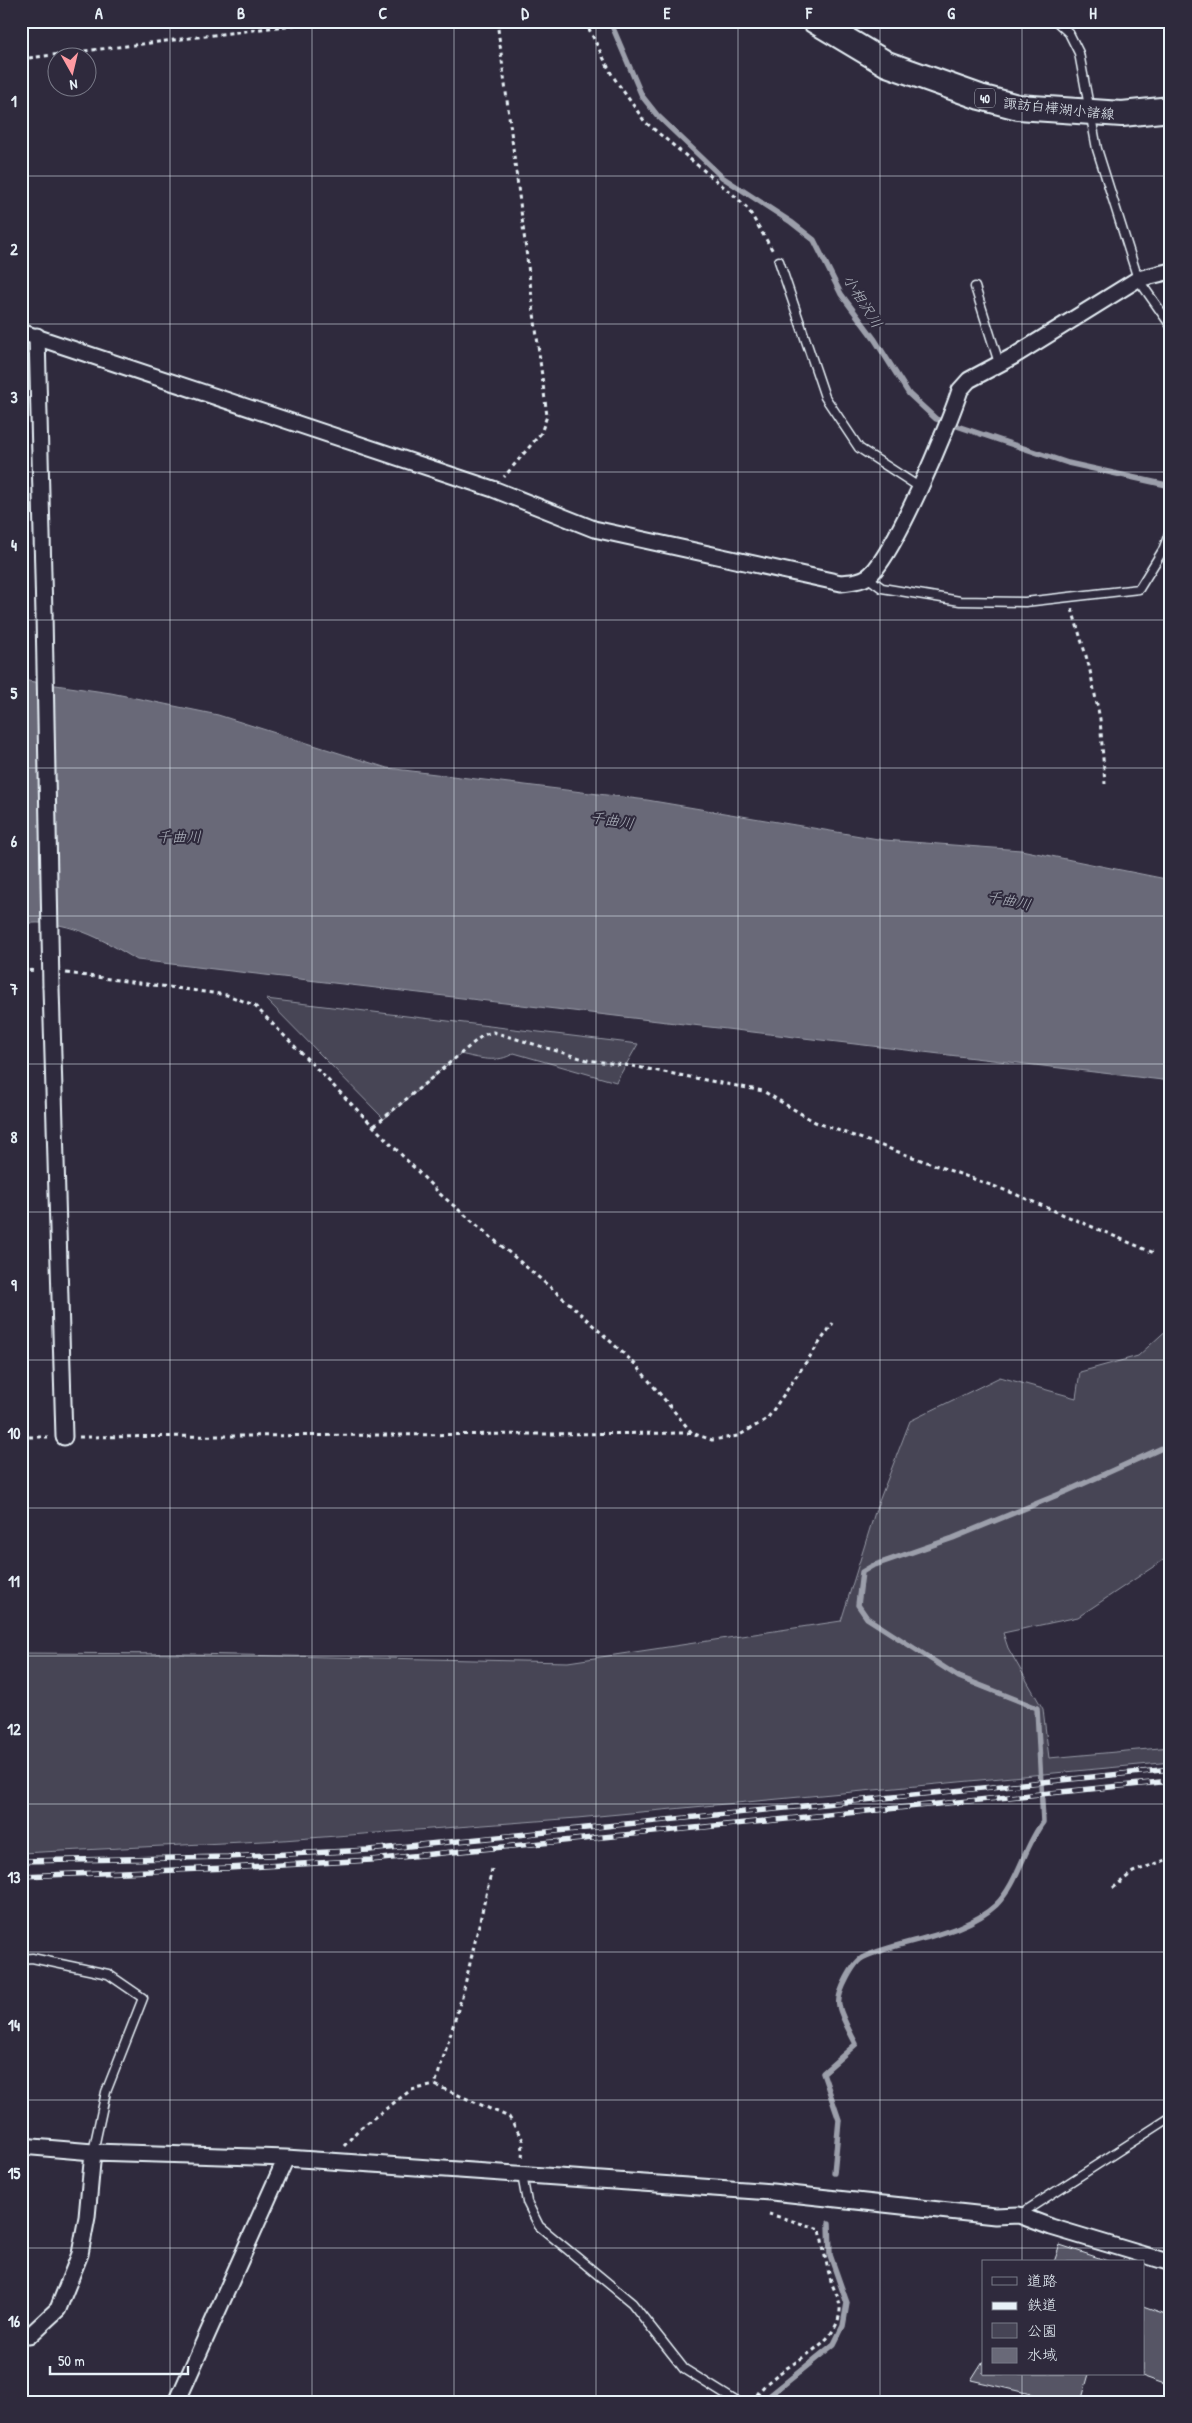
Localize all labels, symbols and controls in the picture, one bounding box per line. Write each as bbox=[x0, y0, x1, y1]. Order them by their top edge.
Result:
text: A bbox=[95, 2, 103, 24]
text: B bbox=[237, 2, 245, 24]
text: C bbox=[379, 2, 388, 24]
text: D bbox=[521, 2, 529, 24]
text: E bbox=[663, 2, 671, 24]
text: F bbox=[805, 2, 813, 24]
text: G bbox=[947, 2, 955, 24]
text: H bbox=[1089, 2, 1097, 24]
north arrow bbox=[48, 48, 98, 98]
text: N bbox=[68, 75, 79, 95]
road number: 40 bbox=[975, 89, 995, 108]
text: 1 bbox=[11, 90, 17, 112]
street label: 諏訪白樺湖小諸線 bbox=[1002, 93, 1116, 123]
text: 2 bbox=[10, 238, 18, 260]
water label: 小相沢川 bbox=[838, 270, 888, 332]
text: 3 bbox=[10, 386, 18, 408]
text: 4 bbox=[11, 534, 17, 556]
text: 5 bbox=[11, 682, 18, 704]
water label: 千曲川 bbox=[588, 806, 636, 834]
water label: 千曲川 bbox=[156, 826, 202, 847]
text: 6 bbox=[11, 830, 18, 852]
water label: 千曲川 bbox=[985, 885, 1033, 915]
text: 7 bbox=[9, 978, 18, 1000]
text: 8 bbox=[11, 1126, 18, 1148]
text: 9 bbox=[11, 1274, 17, 1296]
text: 10 bbox=[8, 1422, 20, 1444]
text: 11 bbox=[8, 1570, 20, 1592]
text: 12 bbox=[7, 1718, 21, 1740]
text: 13 bbox=[8, 1866, 20, 1888]
text: 14 bbox=[8, 2014, 20, 2036]
text: 15 bbox=[8, 2162, 21, 2184]
legend bbox=[982, 2260, 1144, 2376]
text: 道路 bbox=[1027, 2270, 1057, 2291]
text: 鉄道 bbox=[1027, 2294, 1057, 2315]
text: 16 bbox=[8, 2310, 21, 2332]
text: 公園 bbox=[1027, 2320, 1057, 2341]
scale bar bbox=[50, 2343, 188, 2375]
text: 水域 bbox=[1027, 2344, 1057, 2365]
text: 50 m bbox=[58, 2350, 85, 2371]

